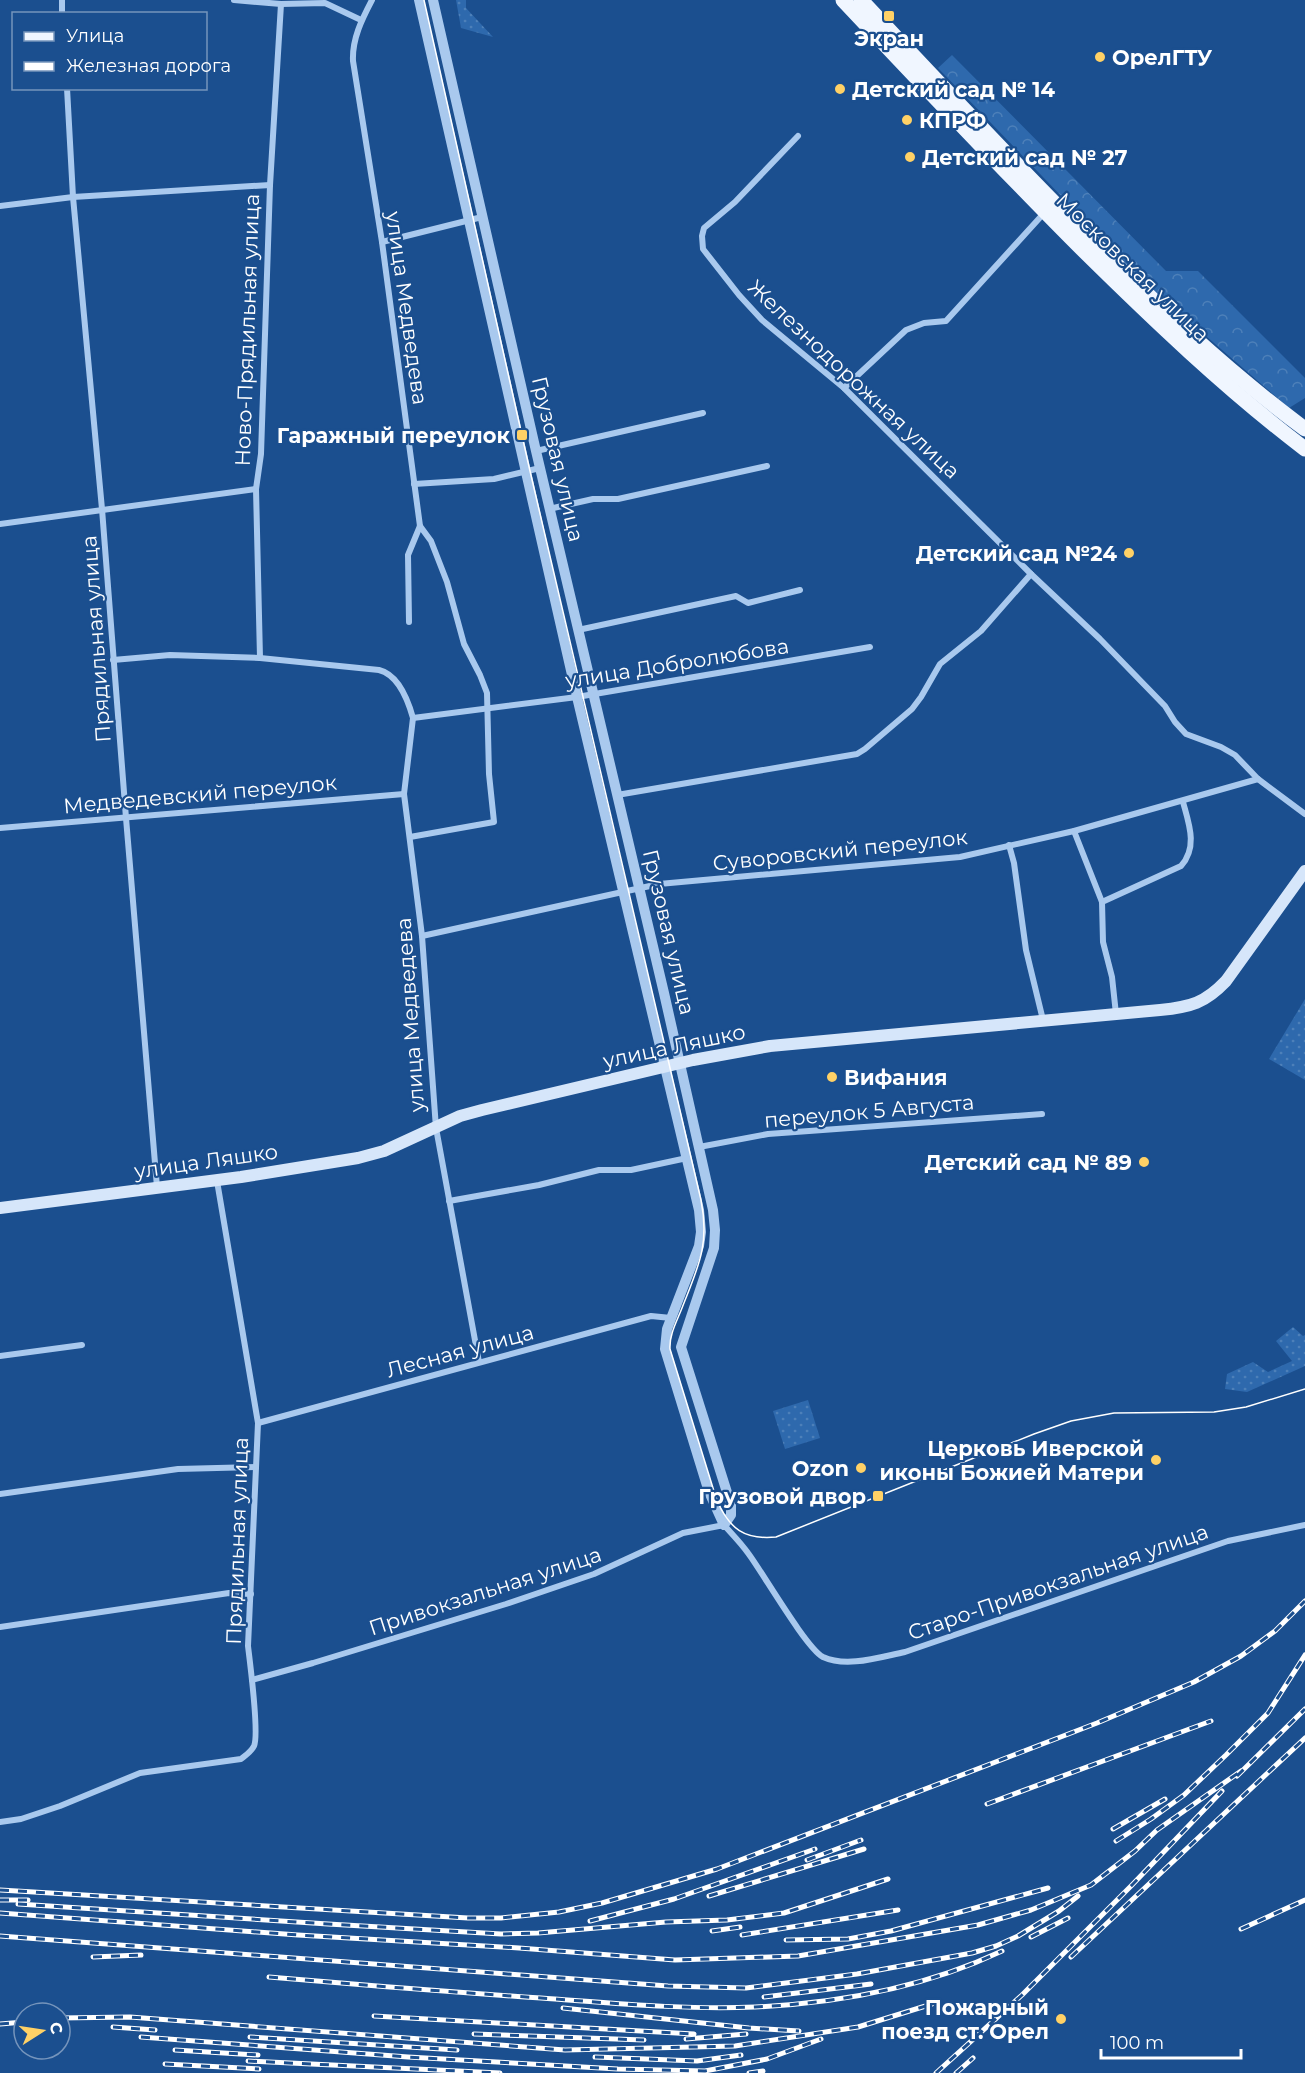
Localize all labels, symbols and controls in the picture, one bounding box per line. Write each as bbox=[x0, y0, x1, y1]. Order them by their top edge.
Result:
marker: Экран bbox=[882, 9, 896, 23]
legend bbox=[12, 12, 207, 90]
text: Улица bbox=[66, 25, 124, 47]
place label: Экран bbox=[854, 26, 924, 51]
place label: ОрелГТУ bbox=[1112, 45, 1213, 70]
marker: ОрелГТУ bbox=[1093, 50, 1107, 64]
text: Железная дорога bbox=[66, 55, 231, 77]
place label: Детский сад № 14 bbox=[852, 77, 1055, 102]
marker: Детский сад № 14 bbox=[833, 82, 847, 96]
place label: КПРФ bbox=[919, 108, 986, 133]
marker: КПРФ bbox=[900, 113, 914, 127]
place label: Детский сад № 27 bbox=[922, 145, 1128, 170]
marker: Детский сад № 27 bbox=[903, 150, 917, 164]
street label: Московская улица bbox=[1051, 187, 1215, 347]
street label: Ново-Прядильная улица bbox=[230, 193, 264, 467]
street label: улица Медведева bbox=[381, 209, 433, 406]
street label: Железнодорожная улица bbox=[743, 274, 965, 484]
street label: Грузовая улица bbox=[527, 374, 589, 544]
place label: Гаражный переулок bbox=[277, 423, 511, 448]
marker: Гаражный переулок bbox=[515, 428, 529, 442]
street label: Прядильная улица bbox=[76, 535, 116, 743]
place label: Детский сад №24 bbox=[916, 541, 1118, 566]
marker: Детский сад №24 bbox=[1122, 546, 1136, 560]
street label: улица Добролюбова bbox=[562, 633, 791, 693]
street label: Медведевский переулок bbox=[62, 770, 338, 818]
street label: Суворовский переулок bbox=[711, 824, 969, 876]
street label: Грузовая улица bbox=[638, 847, 700, 1017]
street label: улица Медведева bbox=[391, 917, 429, 1114]
street label: улица Ляшко bbox=[600, 1019, 747, 1074]
place label: Вифания bbox=[844, 1065, 948, 1090]
marker: Вифания bbox=[825, 1070, 839, 1084]
street label: переулок 5 Августа bbox=[763, 1089, 975, 1133]
street label: улица Ляшко bbox=[131, 1139, 280, 1184]
place label: Детский сад № 89 bbox=[925, 1150, 1132, 1175]
marker: Детский сад № 89 bbox=[1137, 1155, 1151, 1169]
street label: Лесная улица bbox=[384, 1319, 536, 1383]
place label: Церковь Иверской иконы Божией Матери bbox=[880, 1436, 1144, 1485]
street label: Прядильная улица bbox=[221, 1437, 253, 1645]
marker: Церковь Иверской иконы Божией Матери bbox=[1149, 1453, 1163, 1467]
place label: Ozon bbox=[792, 1456, 849, 1481]
marker: Ozon bbox=[854, 1461, 868, 1475]
place label: Грузовой двор bbox=[698, 1484, 866, 1509]
marker: Грузовой двор bbox=[871, 1489, 885, 1503]
street label: Старо-Привокзальная улица bbox=[904, 1519, 1212, 1645]
street label: Привокзальная улица bbox=[365, 1542, 605, 1640]
place label: Пожарный поезд ст. Орел bbox=[881, 1995, 1049, 2044]
north arrow bbox=[12, 2001, 72, 2061]
marker: Пожарный поезд ст. Орел bbox=[1054, 2012, 1068, 2026]
text: С bbox=[46, 2020, 67, 2036]
scale bar bbox=[1101, 2022, 1240, 2060]
text: 100 m bbox=[1110, 2032, 1164, 2054]

